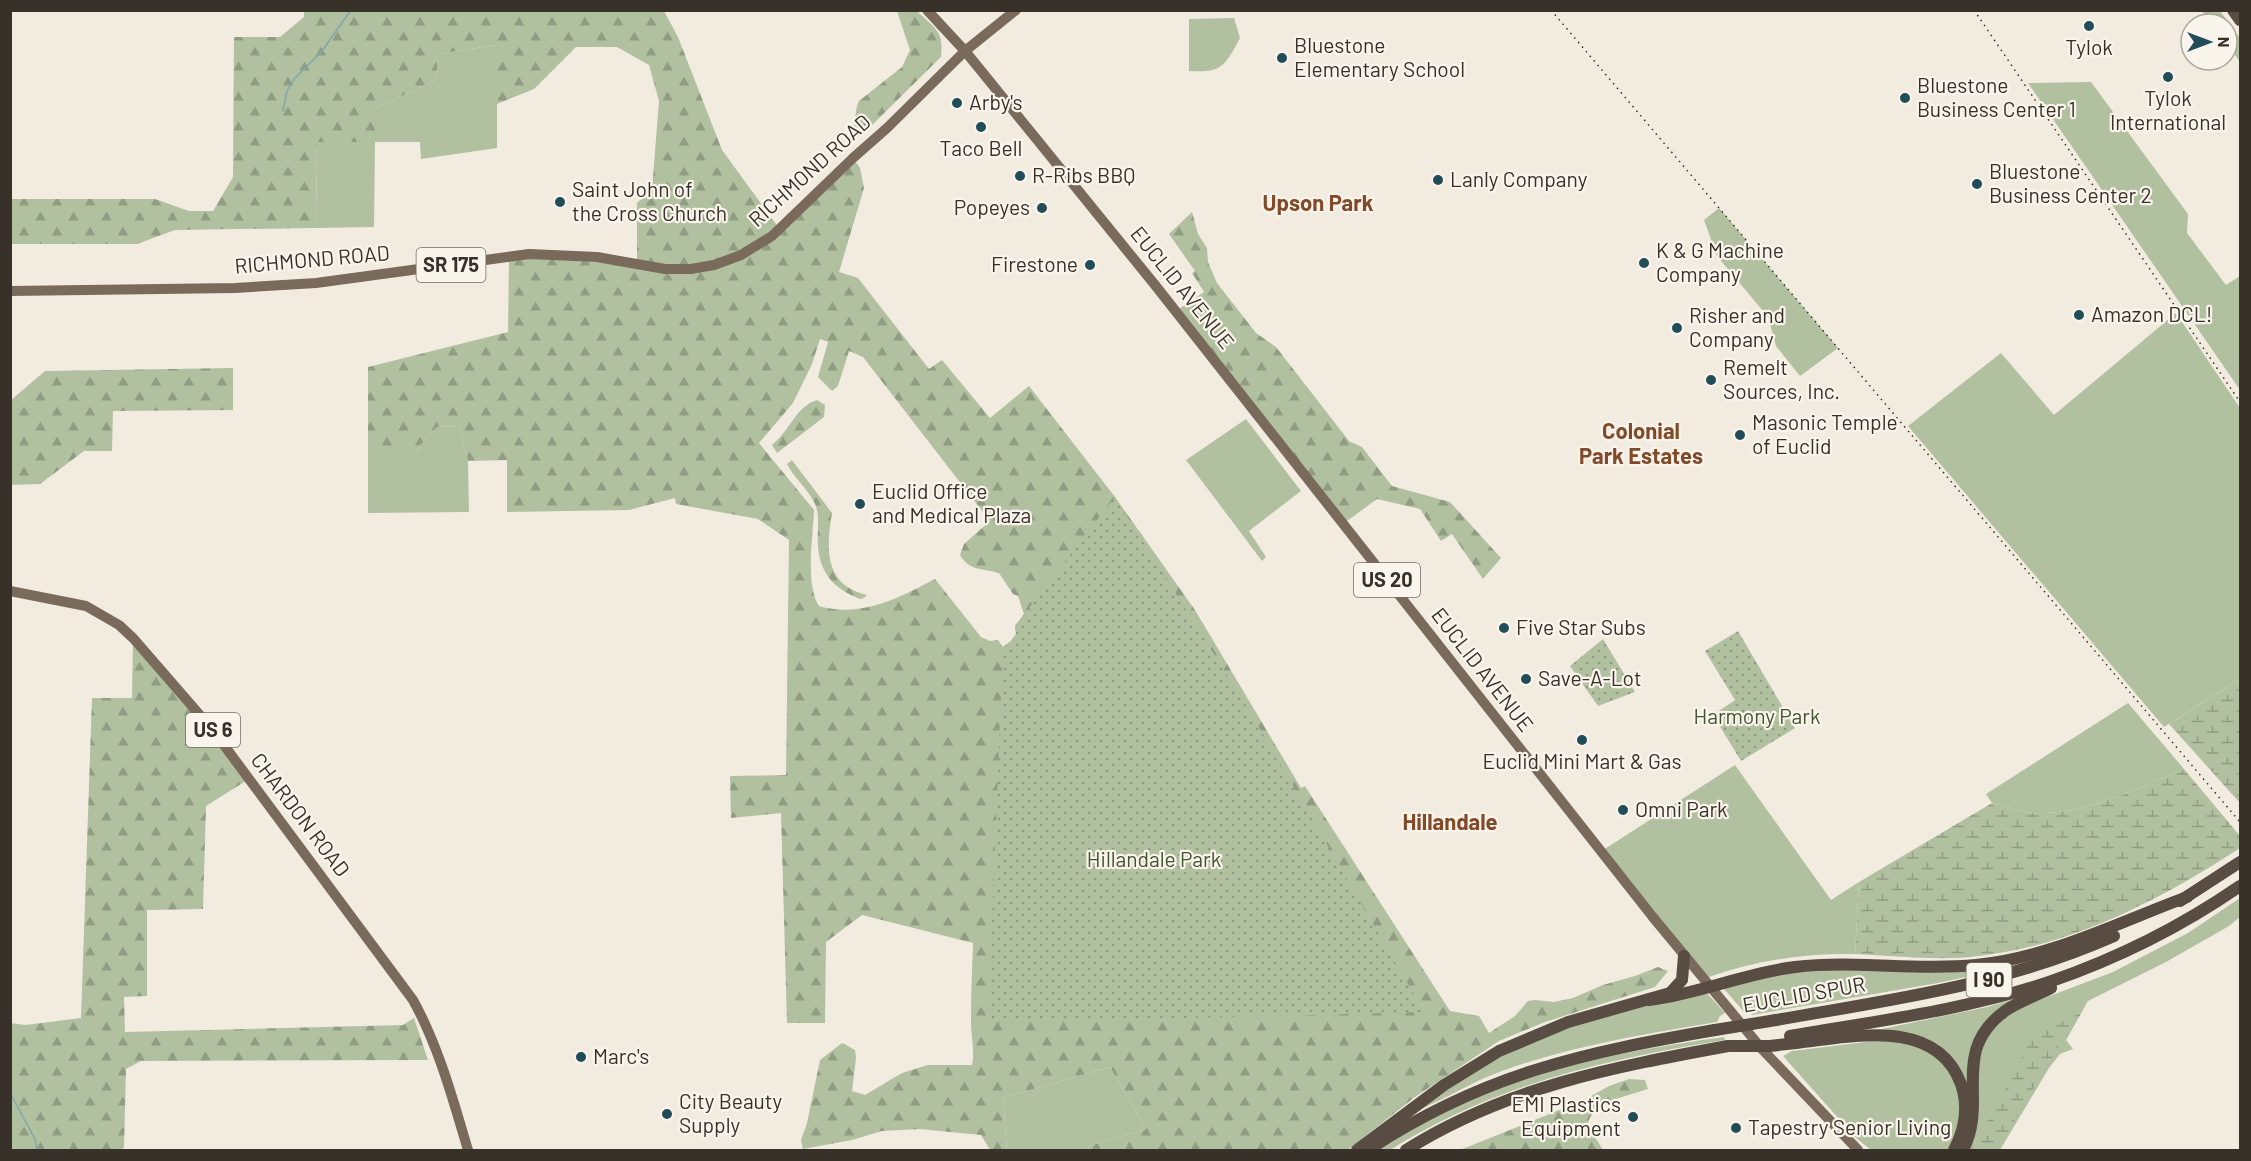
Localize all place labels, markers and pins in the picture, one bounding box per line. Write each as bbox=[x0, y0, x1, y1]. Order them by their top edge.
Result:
marker: Tylok bbox=[2082, 19, 2096, 33]
place label: Bluestone Elementary School bbox=[1294, 32, 1465, 81]
place label: Tylok bbox=[2065, 34, 2113, 59]
marker: Bluestone Elementary School bbox=[1275, 51, 1289, 65]
marker: Tylok International bbox=[2161, 70, 2175, 84]
place label: Bluestone Business Center 1 bbox=[1917, 72, 2076, 121]
place label: Tylok International bbox=[2110, 85, 2226, 134]
place label: Arby's bbox=[969, 89, 1023, 114]
marker: Bluestone Business Center 1 bbox=[1898, 91, 1912, 105]
marker: Arby's bbox=[950, 96, 964, 110]
marker: Taco Bell bbox=[974, 120, 988, 134]
place label: Taco Bell bbox=[940, 135, 1022, 160]
place label: Bluestone Business Center 2 bbox=[1989, 158, 2152, 207]
place label: R-Ribs BBQ bbox=[1032, 162, 1135, 187]
place label: Lanly Company bbox=[1450, 166, 1588, 191]
marker: R-Ribs BBQ bbox=[1013, 169, 1027, 183]
marker: Lanly Company bbox=[1431, 173, 1445, 187]
place label: Saint John of the Cross Church bbox=[572, 176, 727, 225]
marker: Bluestone Business Center 2 bbox=[1970, 177, 1984, 191]
place label: Popeyes bbox=[954, 194, 1030, 219]
marker: Saint John of the Cross Church bbox=[553, 195, 567, 209]
marker: Popeyes bbox=[1035, 201, 1049, 215]
place label: K & G Machine Company bbox=[1656, 237, 1784, 286]
place label: Firestone bbox=[991, 251, 1078, 276]
marker: K & G Machine Company bbox=[1637, 256, 1651, 270]
marker: Firestone bbox=[1083, 258, 1097, 272]
place label: Amazon DCL! bbox=[2091, 301, 2212, 326]
place label: Risher and Company bbox=[1689, 302, 1785, 351]
marker: Amazon DCL! bbox=[2072, 308, 2086, 322]
marker: Risher and Company bbox=[1670, 321, 1684, 335]
place label: Remelt Sources, Inc. bbox=[1723, 354, 1840, 403]
marker: Remelt Sources, Inc. bbox=[1704, 373, 1718, 387]
place label: Masonic Temple of Euclid bbox=[1752, 409, 1898, 458]
marker: Masonic Temple of Euclid bbox=[1733, 428, 1747, 442]
place label: Euclid Office and Medical Plaza bbox=[872, 478, 1031, 527]
marker: Euclid Office and Medical Plaza bbox=[853, 497, 867, 511]
place label: Five Star Subs bbox=[1516, 614, 1646, 639]
marker: Five Star Subs bbox=[1497, 621, 1511, 635]
place label: Save-A-Lot bbox=[1538, 665, 1642, 690]
marker: Save-A-Lot bbox=[1519, 672, 1533, 686]
marker: Euclid Mini Mart & Gas bbox=[1575, 733, 1589, 747]
place label: Euclid Mini Mart & Gas bbox=[1482, 748, 1682, 773]
place label: Omni Park bbox=[1635, 796, 1728, 821]
marker: Omni Park bbox=[1616, 803, 1630, 817]
place label: Marc's bbox=[593, 1043, 649, 1068]
marker: Marc's bbox=[574, 1050, 588, 1064]
place label: City Beauty Supply bbox=[679, 1088, 783, 1137]
place label: EMI Plastics Equipment bbox=[1512, 1091, 1621, 1140]
marker: City Beauty Supply bbox=[660, 1107, 674, 1121]
marker: EMI Plastics Equipment bbox=[1626, 1110, 1640, 1124]
place label: Tapestry Senior Living bbox=[1748, 1114, 1951, 1139]
marker: Tapestry Senior Living bbox=[1729, 1121, 1743, 1135]

